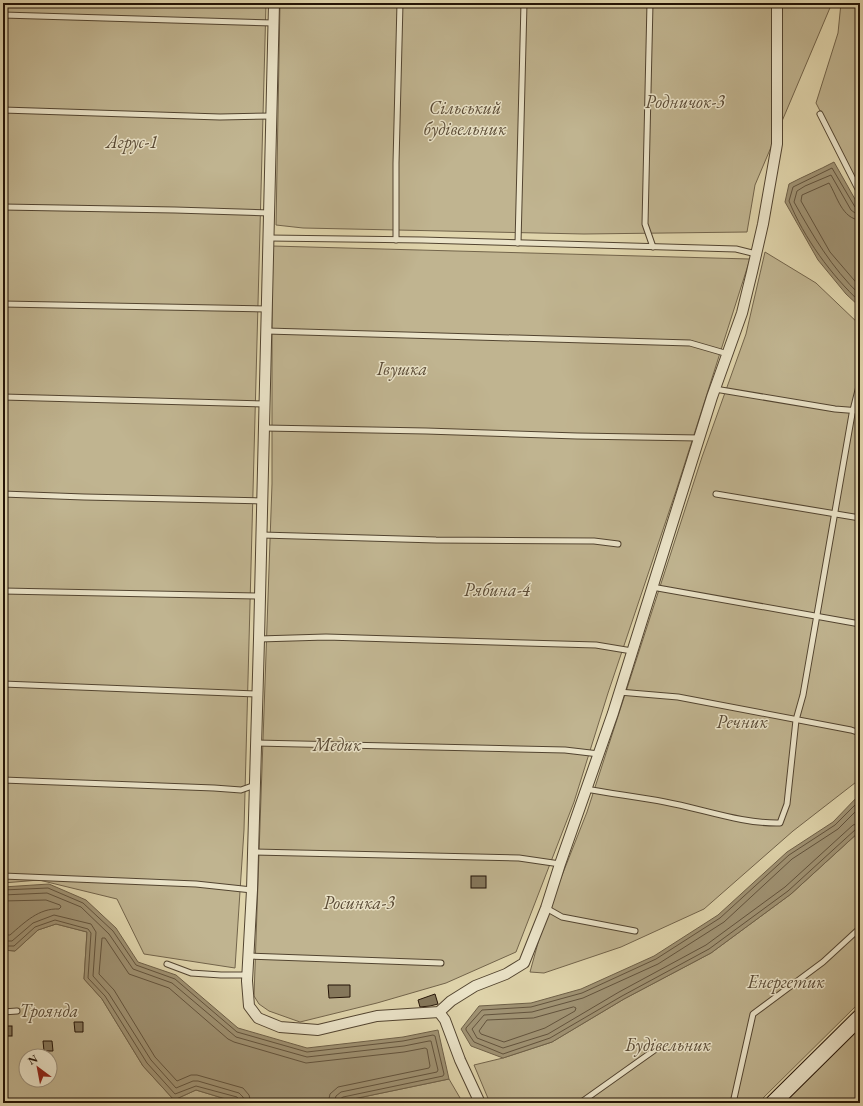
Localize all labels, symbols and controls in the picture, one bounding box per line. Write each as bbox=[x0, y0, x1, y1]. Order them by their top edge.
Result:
park label: Родничок-3 bbox=[645, 90, 725, 113]
park label: Сільський будівельник bbox=[424, 96, 507, 141]
park label: Агрус-1 bbox=[104, 130, 158, 154]
park label: Івушка bbox=[376, 357, 427, 381]
park label: Рябина-4 bbox=[464, 578, 531, 601]
park label: Речник bbox=[716, 710, 768, 733]
park label: Медик bbox=[312, 733, 362, 756]
park label: Росинка-3 bbox=[323, 891, 395, 914]
park label: Енергетик bbox=[746, 970, 825, 994]
park label: Троянда bbox=[20, 999, 78, 1023]
park label: Будівельник bbox=[624, 1033, 711, 1057]
north arrow bbox=[18, 1048, 58, 1088]
text: N bbox=[25, 1051, 40, 1068]

